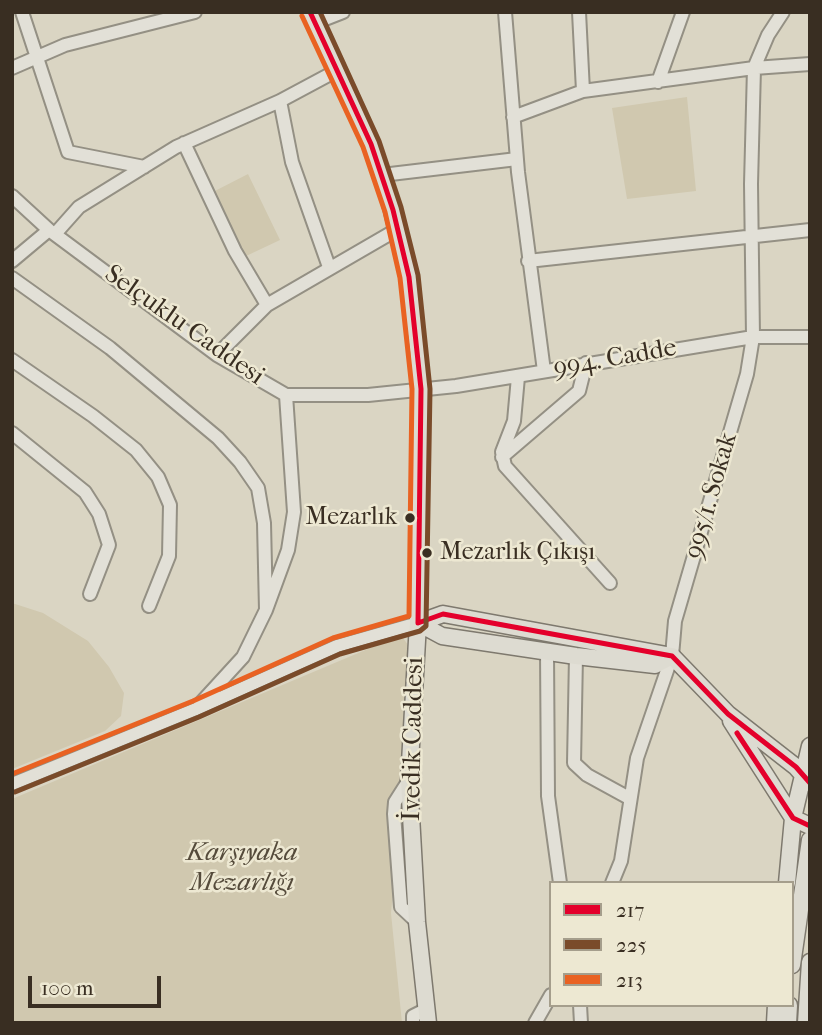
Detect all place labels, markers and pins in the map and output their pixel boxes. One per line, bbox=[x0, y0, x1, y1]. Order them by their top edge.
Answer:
place label: Mezarlık bbox=[306, 504, 397, 532]
marker: Mezarlık bbox=[403, 511, 417, 525]
place label: Mezarlık Çıkışı bbox=[440, 539, 595, 567]
marker: Mezarlık Çıkışı bbox=[420, 546, 434, 560]

